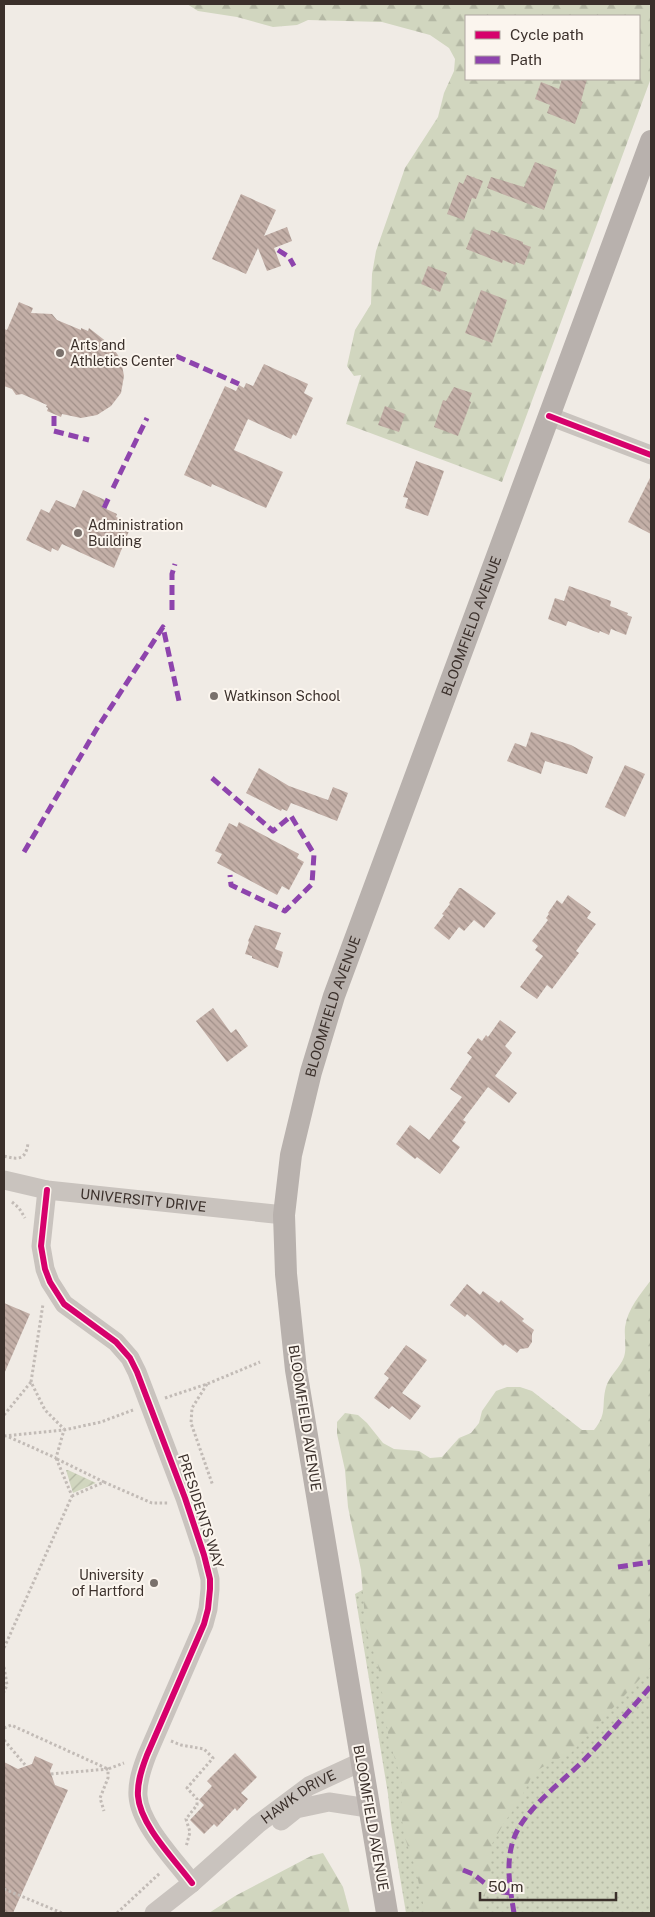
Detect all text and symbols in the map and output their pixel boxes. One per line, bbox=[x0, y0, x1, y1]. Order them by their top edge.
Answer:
legend bbox=[465, 15, 640, 80]
text: Cycle path bbox=[510, 26, 584, 43]
text: Path bbox=[510, 51, 542, 68]
place label: Arts and Athletics Center bbox=[70, 337, 175, 369]
marker: Arts and Athletics Center bbox=[54, 347, 66, 359]
place label: Administration Building bbox=[88, 517, 183, 549]
marker: Administration Building bbox=[72, 527, 84, 539]
street label: BLOOMFIELD AVENUE bbox=[438, 554, 504, 698]
place label: Watkinson School bbox=[224, 688, 341, 704]
marker: Watkinson School bbox=[208, 690, 220, 702]
street label: BLOOMFIELD AVENUE bbox=[302, 933, 364, 1079]
street label: UNIVERSITY DRIVE bbox=[79, 1186, 207, 1215]
street label: BLOOMFIELD AVENUE bbox=[286, 1344, 324, 1492]
street label: PRESIDENTS WAY bbox=[175, 1452, 227, 1571]
place label: University of Hartford bbox=[72, 1567, 144, 1599]
marker: University of Hartford bbox=[148, 1577, 160, 1589]
street label: BLOOMFIELD AVENUE bbox=[350, 1744, 392, 1892]
street label: HAWK DRIVE bbox=[258, 1767, 339, 1827]
scale bar bbox=[480, 1870, 616, 1902]
text: 50 m bbox=[488, 1878, 523, 1895]

